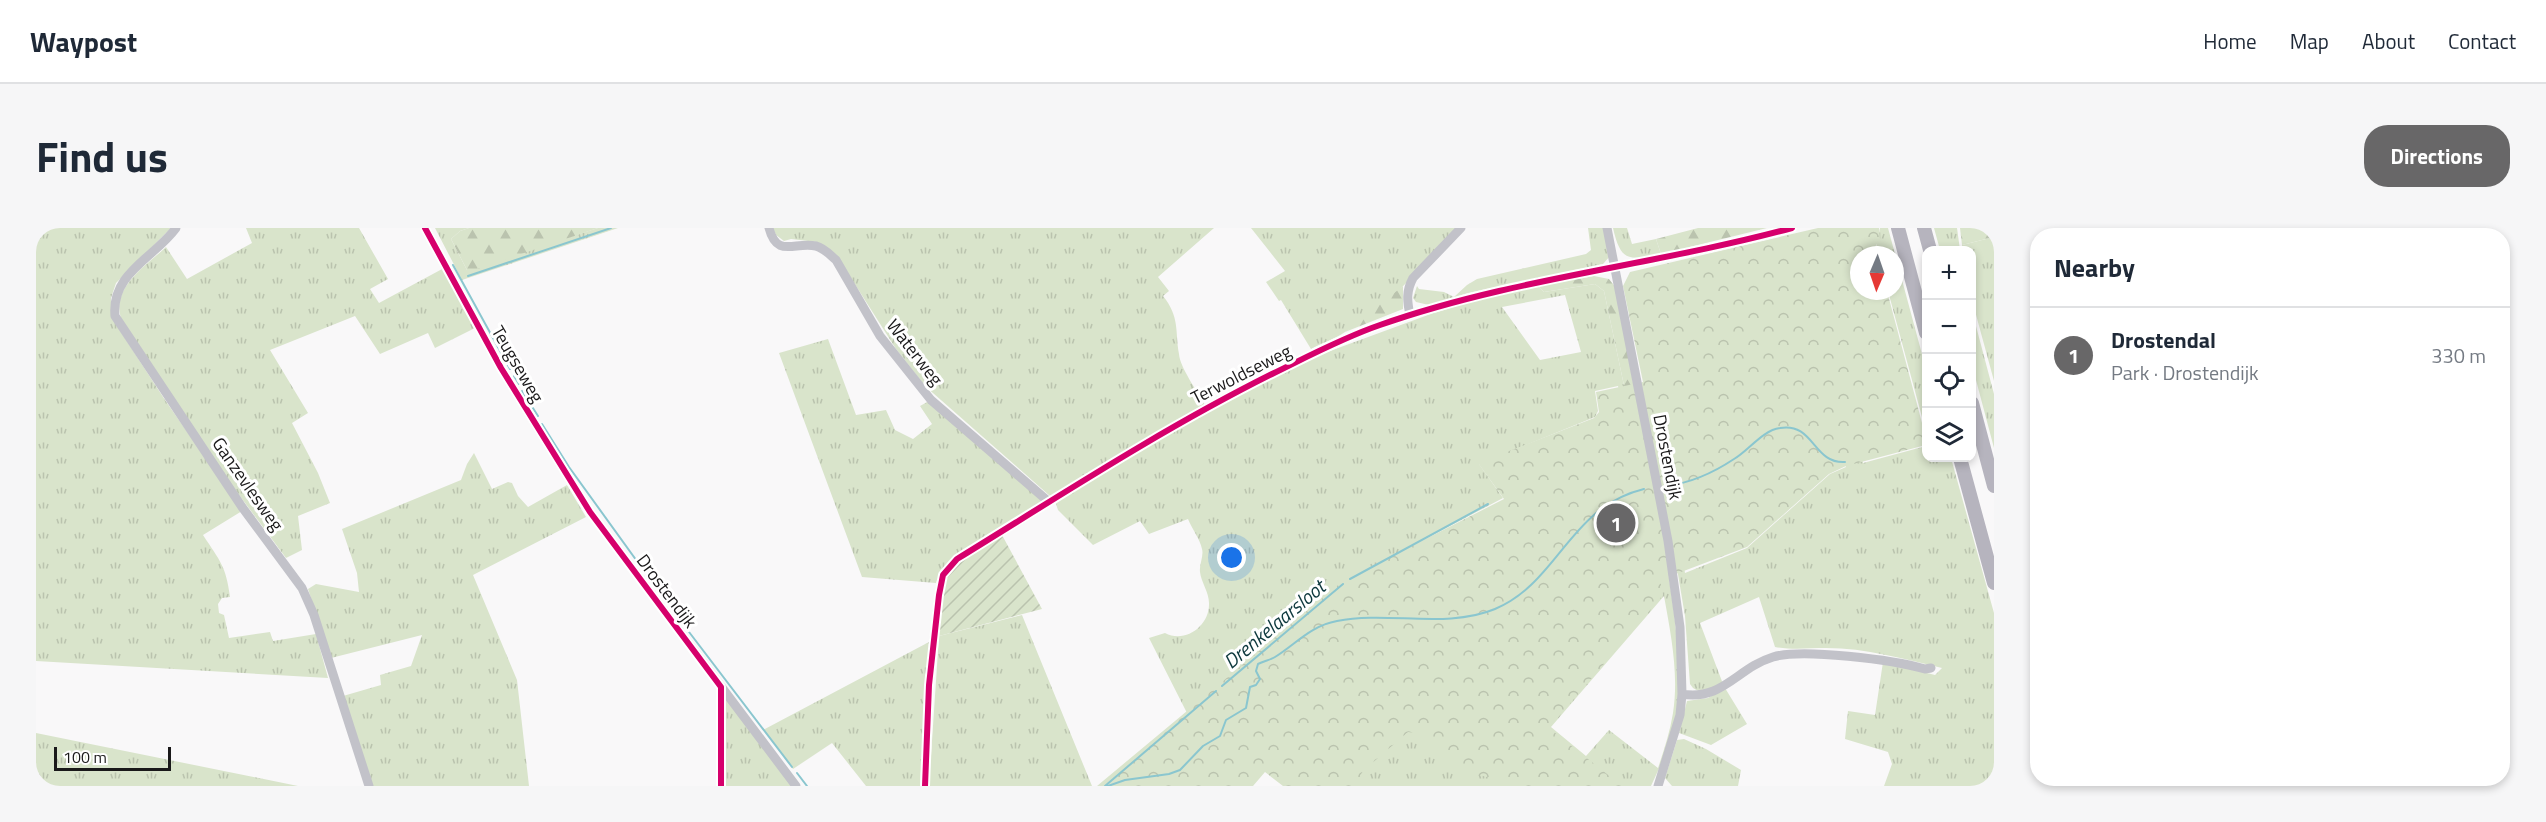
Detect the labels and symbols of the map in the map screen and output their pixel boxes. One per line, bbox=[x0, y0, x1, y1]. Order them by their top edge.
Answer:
north arrow bbox=[1850, 246, 1904, 300]
street label: Waterweg bbox=[880, 313, 950, 391]
street label: Teugseweg bbox=[485, 320, 551, 408]
street label: Terwoldseweg bbox=[1186, 337, 1296, 411]
street label: Drostendijk bbox=[1646, 412, 1690, 502]
street label: Ganzevlesweg bbox=[206, 432, 290, 536]
pin: 1 bbox=[1596, 500, 1636, 546]
your location bbox=[1217, 543, 1246, 572]
street label: Drostendijk bbox=[630, 548, 704, 634]
water label: Drenkelaarsloot bbox=[1216, 570, 1334, 676]
scale bar bbox=[54, 744, 171, 772]

